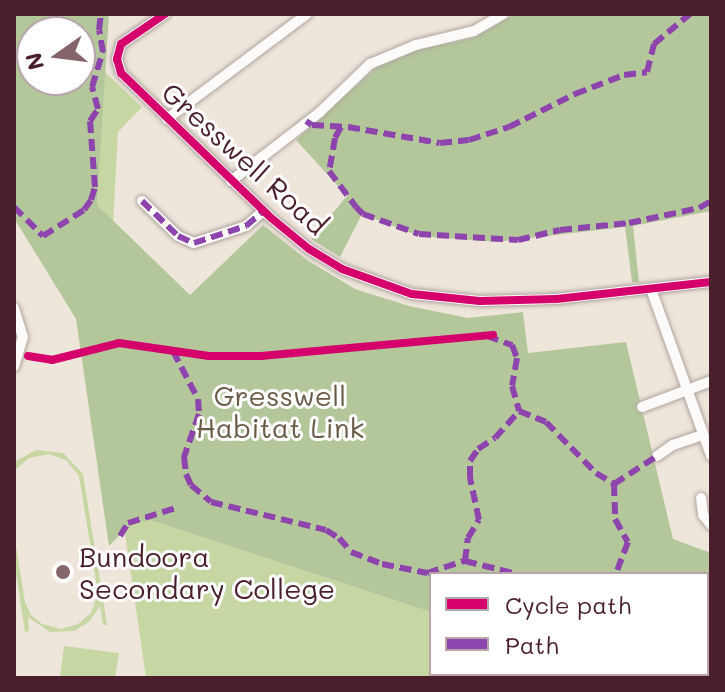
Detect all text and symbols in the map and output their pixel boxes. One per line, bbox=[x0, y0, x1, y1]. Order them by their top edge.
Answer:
north arrow bbox=[16, 16, 96, 96]
text: N bbox=[18, 50, 50, 73]
street label: Gresswell Road bbox=[155, 75, 335, 241]
park label: Gresswell Habitat Link bbox=[196, 378, 364, 444]
place label: Bundoora Secondary College bbox=[79, 539, 335, 605]
marker: Bundoora Secondary College bbox=[54, 563, 72, 581]
legend bbox=[429, 572, 709, 676]
text: Cycle path bbox=[505, 589, 631, 620]
text: Path bbox=[505, 629, 559, 660]

